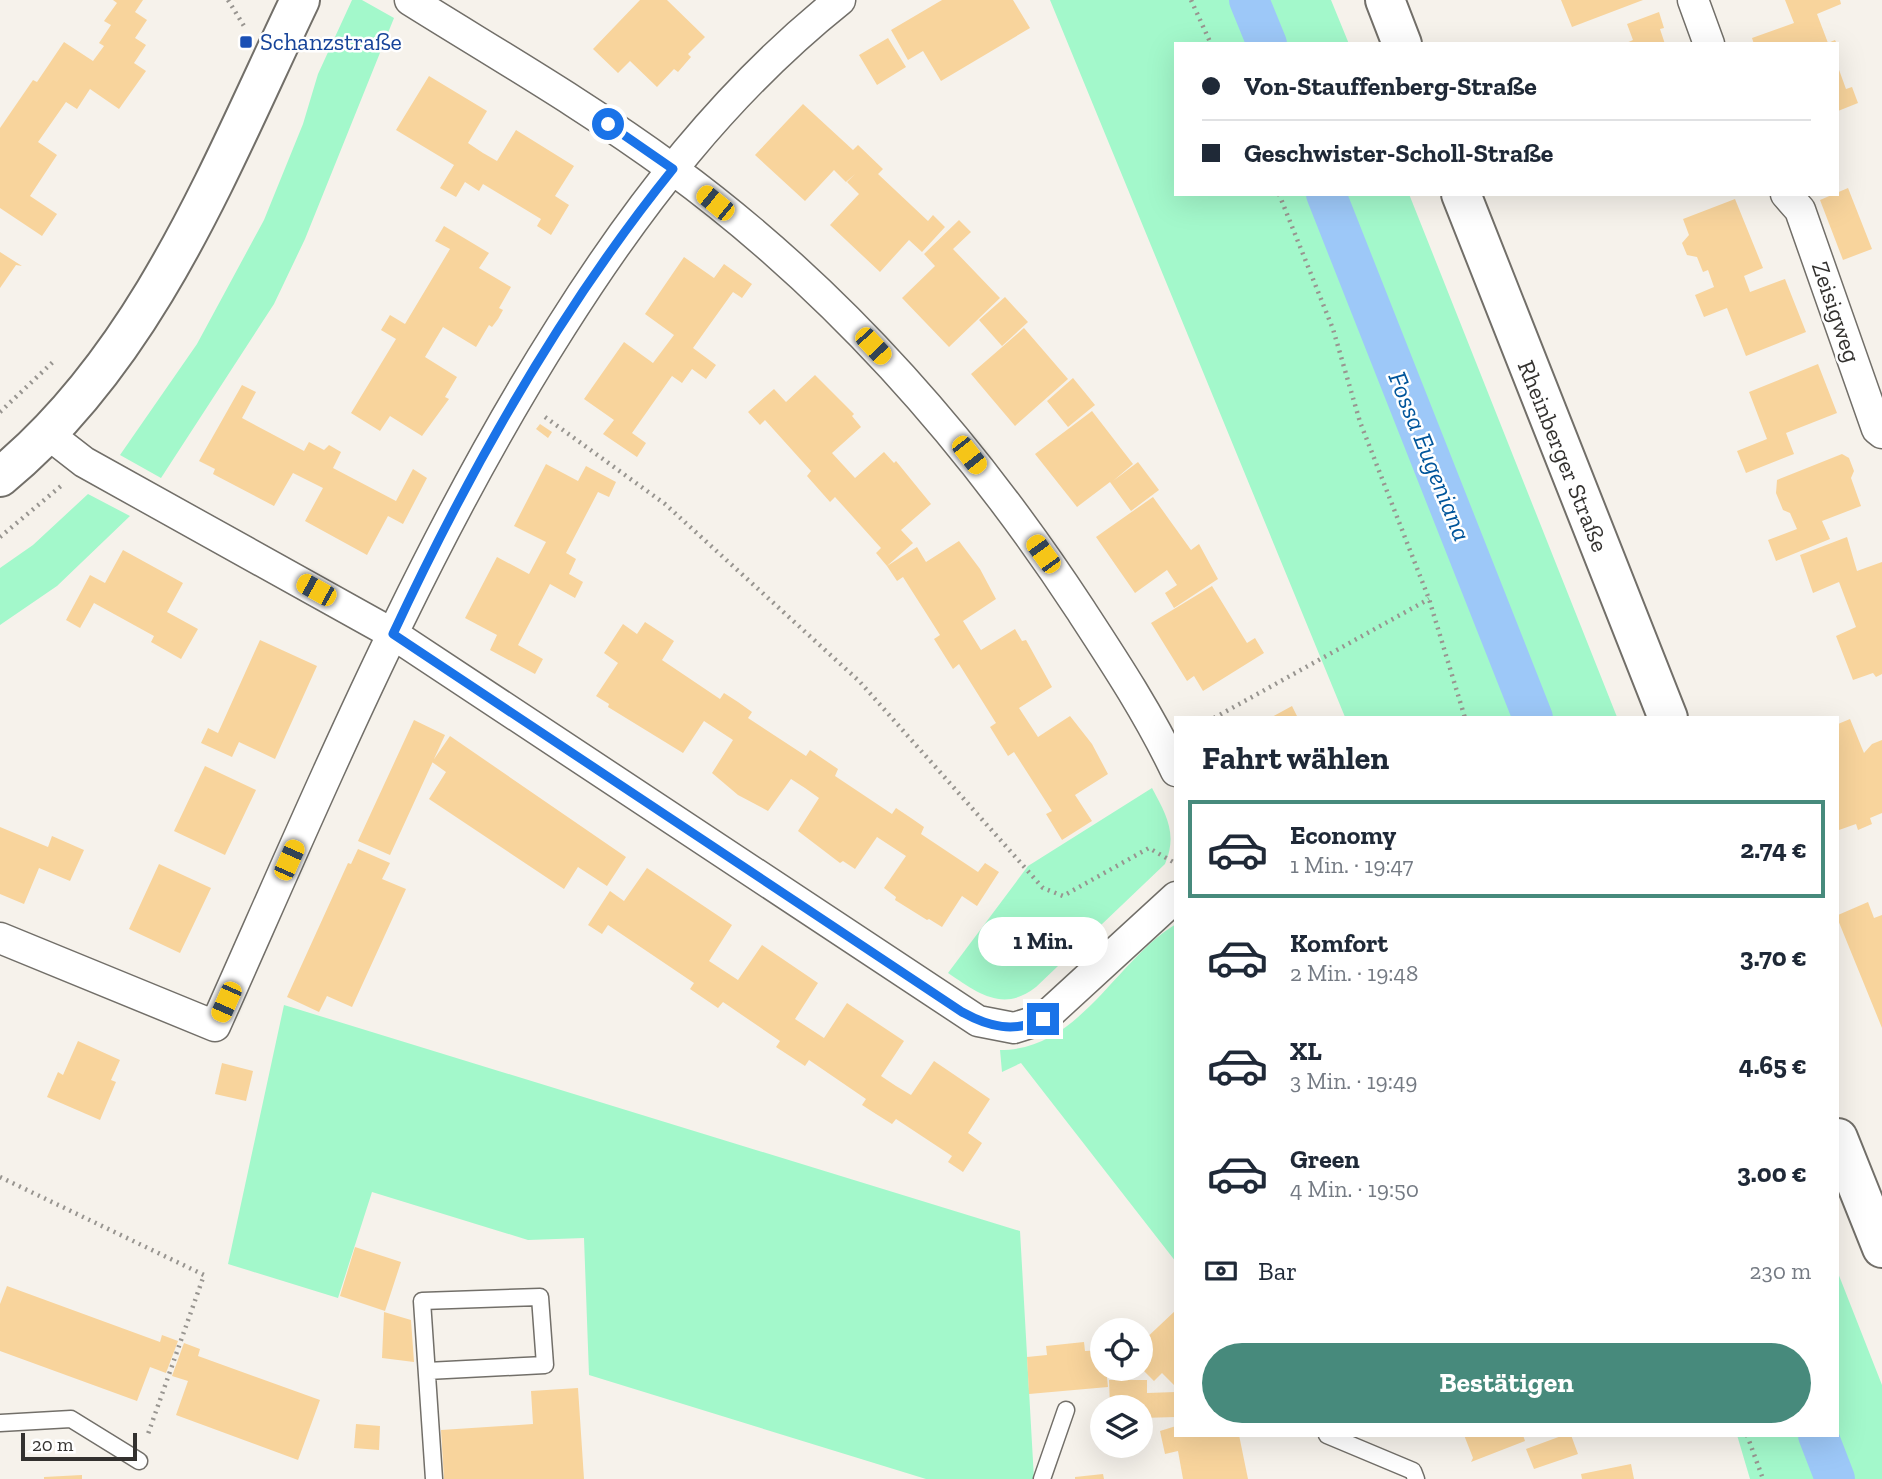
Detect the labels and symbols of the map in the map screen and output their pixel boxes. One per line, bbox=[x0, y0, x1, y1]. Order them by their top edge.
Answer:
place label: Schanzstraße bbox=[260, 27, 402, 56]
marker: Schanzstraße bbox=[238, 34, 254, 50]
route start bbox=[592, 108, 624, 140]
car bbox=[693, 182, 738, 224]
street label: Zeisigweg bbox=[1806, 258, 1867, 366]
car bbox=[851, 323, 896, 369]
street label: Rheinberger Straße bbox=[1512, 356, 1615, 556]
water label: Fossa Eugeniana bbox=[1381, 367, 1479, 545]
car bbox=[948, 432, 991, 478]
car bbox=[1023, 531, 1064, 577]
car bbox=[293, 571, 340, 609]
car bbox=[271, 837, 308, 883]
callout: 1 Min. bbox=[978, 918, 1108, 967]
car bbox=[208, 979, 245, 1025]
route end bbox=[1027, 1003, 1059, 1035]
scale bar bbox=[21, 1430, 136, 1462]

